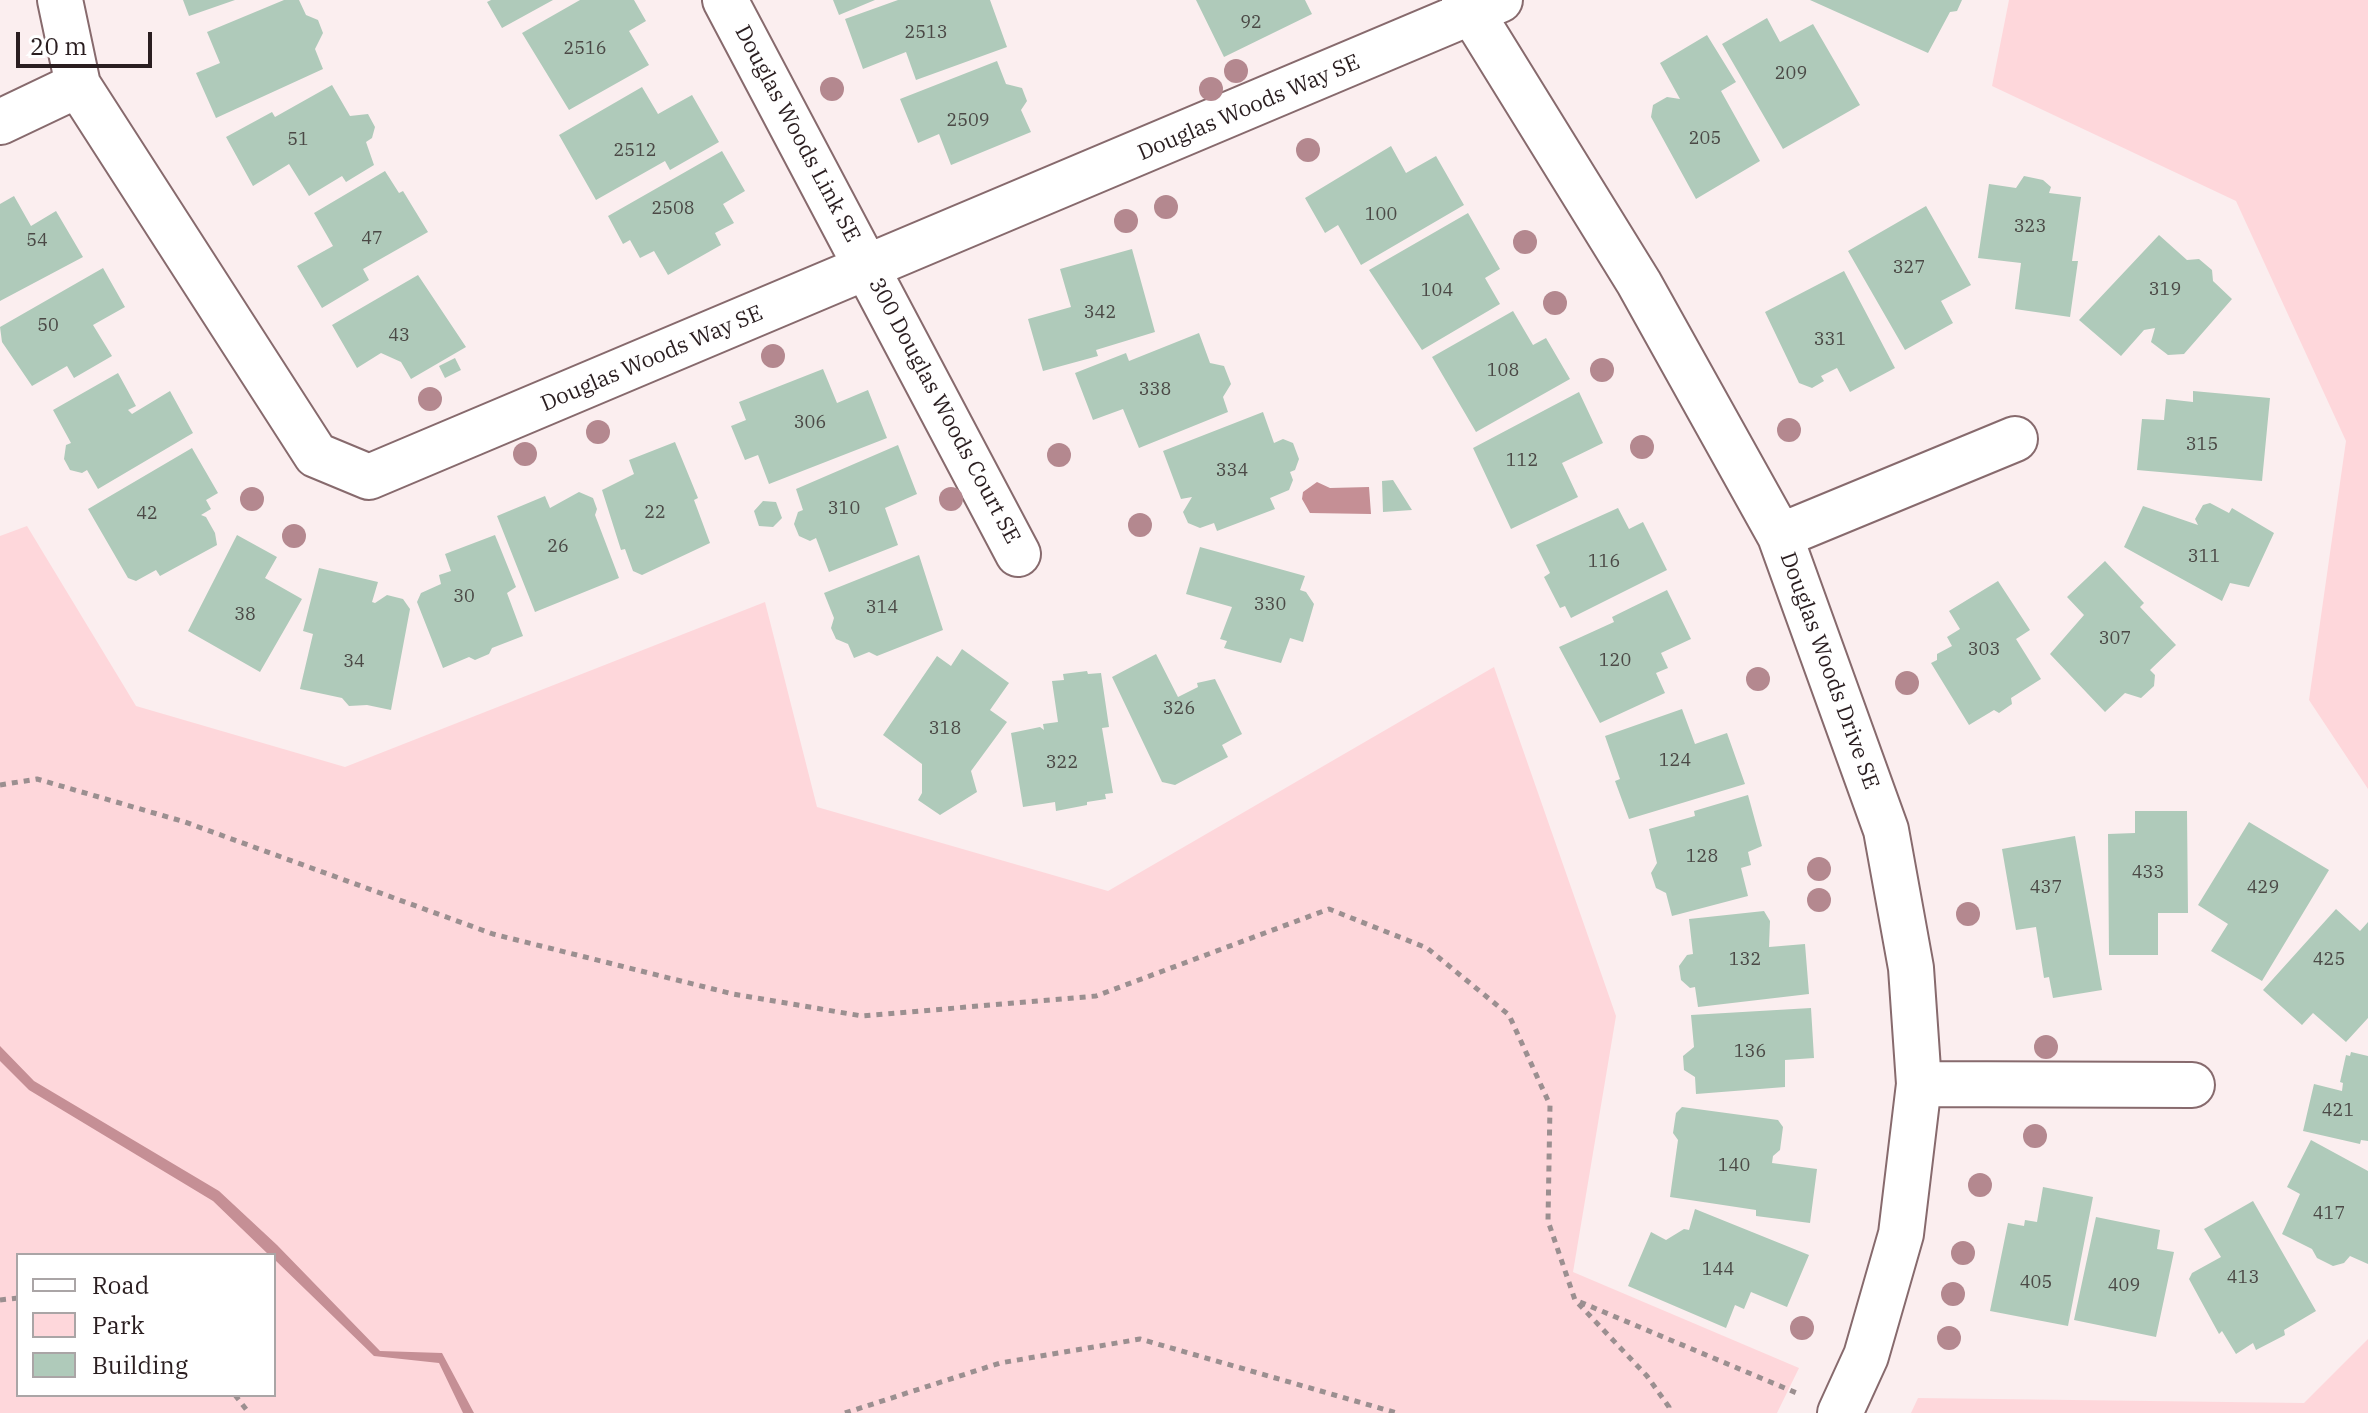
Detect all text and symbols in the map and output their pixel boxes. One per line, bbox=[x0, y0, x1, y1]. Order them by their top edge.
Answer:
house number: 92 bbox=[1240, 12, 1262, 34]
scale bar bbox=[20, 16, 156, 66]
street label: Douglas Woods Link SE bbox=[729, 21, 865, 247]
house number: 2513 bbox=[904, 22, 948, 44]
text: 20 m bbox=[30, 30, 87, 62]
house number: 2516 bbox=[563, 38, 607, 60]
street label: Douglas Woods Way SE bbox=[1134, 49, 1364, 167]
house number: 209 bbox=[1775, 63, 1807, 85]
house number: 2509 bbox=[946, 110, 990, 132]
house number: 205 bbox=[1689, 128, 1721, 150]
house number: 51 bbox=[287, 129, 309, 151]
house number: 2512 bbox=[613, 140, 657, 162]
house number: 2508 bbox=[651, 198, 695, 220]
house number: 100 bbox=[1365, 204, 1397, 226]
house number: 323 bbox=[2014, 216, 2046, 238]
house number: 47 bbox=[361, 228, 383, 250]
house number: 54 bbox=[26, 230, 48, 252]
house number: 327 bbox=[1893, 257, 1925, 279]
street label: 300 Douglas Woods Court SE bbox=[863, 274, 1025, 548]
house number: 319 bbox=[2149, 279, 2181, 301]
house number: 104 bbox=[1421, 280, 1453, 302]
street label: Douglas Woods Way SE bbox=[537, 300, 767, 418]
house number: 342 bbox=[1084, 302, 1116, 324]
house number: 50 bbox=[37, 315, 59, 337]
house number: 43 bbox=[388, 325, 410, 347]
house number: 331 bbox=[1814, 329, 1846, 351]
house number: 108 bbox=[1487, 360, 1519, 382]
house number: 338 bbox=[1139, 379, 1171, 401]
house number: 306 bbox=[794, 412, 826, 434]
house number: 315 bbox=[2186, 434, 2218, 456]
house number: 112 bbox=[1506, 450, 1538, 472]
house number: 334 bbox=[1216, 460, 1248, 482]
house number: 310 bbox=[828, 498, 860, 520]
house number: 22 bbox=[644, 502, 666, 524]
house number: 42 bbox=[136, 503, 158, 525]
house number: 26 bbox=[547, 536, 569, 558]
house number: 311 bbox=[2188, 546, 2220, 568]
street label: Douglas Woods Drive SE bbox=[1774, 549, 1884, 793]
house number: 116 bbox=[1588, 551, 1620, 573]
house number: 30 bbox=[453, 586, 475, 608]
house number: 330 bbox=[1254, 594, 1286, 616]
house number: 314 bbox=[866, 597, 898, 619]
house number: 38 bbox=[234, 604, 256, 626]
house number: 307 bbox=[2099, 628, 2131, 650]
house number: 303 bbox=[1968, 639, 2000, 661]
house number: 120 bbox=[1599, 650, 1631, 672]
house number: 34 bbox=[343, 651, 365, 673]
house number: 326 bbox=[1163, 698, 1195, 720]
house number: 318 bbox=[929, 718, 961, 740]
house number: 124 bbox=[1659, 750, 1691, 772]
house number: 322 bbox=[1046, 752, 1078, 774]
house number: 128 bbox=[1686, 846, 1718, 868]
house number: 433 bbox=[2132, 862, 2164, 884]
house number: 437 bbox=[2030, 877, 2062, 899]
house number: 429 bbox=[2247, 877, 2279, 899]
house number: 132 bbox=[1729, 949, 1761, 971]
house number: 425 bbox=[2313, 949, 2345, 971]
house number: 136 bbox=[1734, 1041, 1766, 1063]
house number: 421 bbox=[2322, 1100, 2354, 1122]
house number: 140 bbox=[1718, 1155, 1750, 1177]
house number: 417 bbox=[2313, 1203, 2345, 1225]
legend bbox=[16, 1253, 276, 1397]
house number: 144 bbox=[1702, 1259, 1734, 1281]
house number: 413 bbox=[2227, 1267, 2259, 1289]
text: Road bbox=[92, 1269, 149, 1301]
house number: 405 bbox=[2020, 1272, 2052, 1294]
house number: 409 bbox=[2108, 1275, 2140, 1297]
text: Park bbox=[92, 1309, 144, 1341]
text: Building bbox=[92, 1349, 188, 1381]

